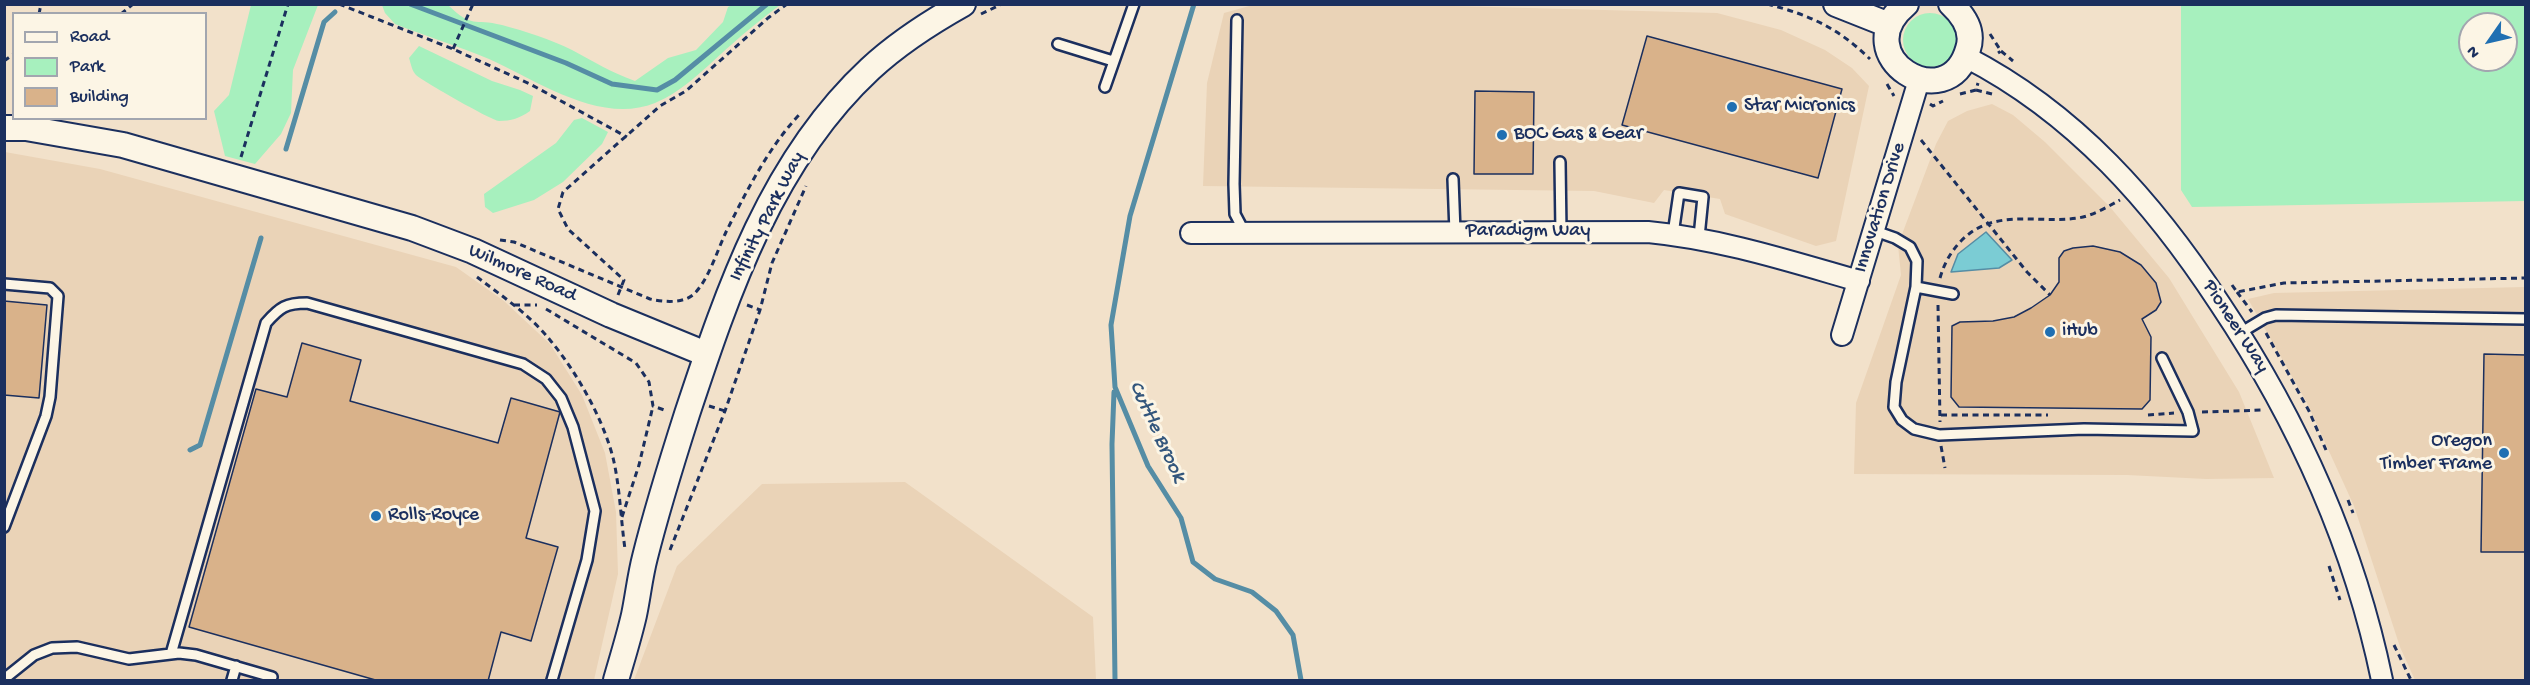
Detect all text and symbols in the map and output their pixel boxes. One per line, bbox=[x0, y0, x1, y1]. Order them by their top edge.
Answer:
legend bbox=[12, 12, 207, 120]
north arrow bbox=[2458, 12, 2518, 72]
text: Road bbox=[70, 27, 109, 48]
text: N bbox=[2464, 42, 2485, 61]
text: Park bbox=[70, 57, 104, 78]
text: Building bbox=[70, 87, 129, 108]
place label: Star Micronics bbox=[1744, 95, 1855, 119]
marker: Star Micronics bbox=[1725, 100, 1739, 114]
place label: BOC Gas & Gear bbox=[1514, 123, 1643, 147]
marker: BOC Gas & Gear bbox=[1495, 128, 1509, 142]
street label: Innovation Drive bbox=[1850, 140, 1912, 276]
street label: Infinity Park Way bbox=[725, 148, 811, 286]
street label: Paradigm Way bbox=[1466, 220, 1590, 244]
street label: Wilmore Road bbox=[464, 239, 580, 309]
street label: Pioneer Way bbox=[2196, 276, 2274, 378]
place label: iHub bbox=[2062, 320, 2098, 344]
marker: iHub bbox=[2043, 325, 2057, 339]
water label: Cuttle Brook bbox=[1122, 378, 1190, 486]
place label: Oregon Timber Frame bbox=[2380, 430, 2492, 477]
marker: Oregon Timber Frame bbox=[2497, 446, 2511, 460]
place label: Rolls-Royce bbox=[388, 504, 479, 528]
marker: Rolls-Royce bbox=[369, 509, 383, 523]

